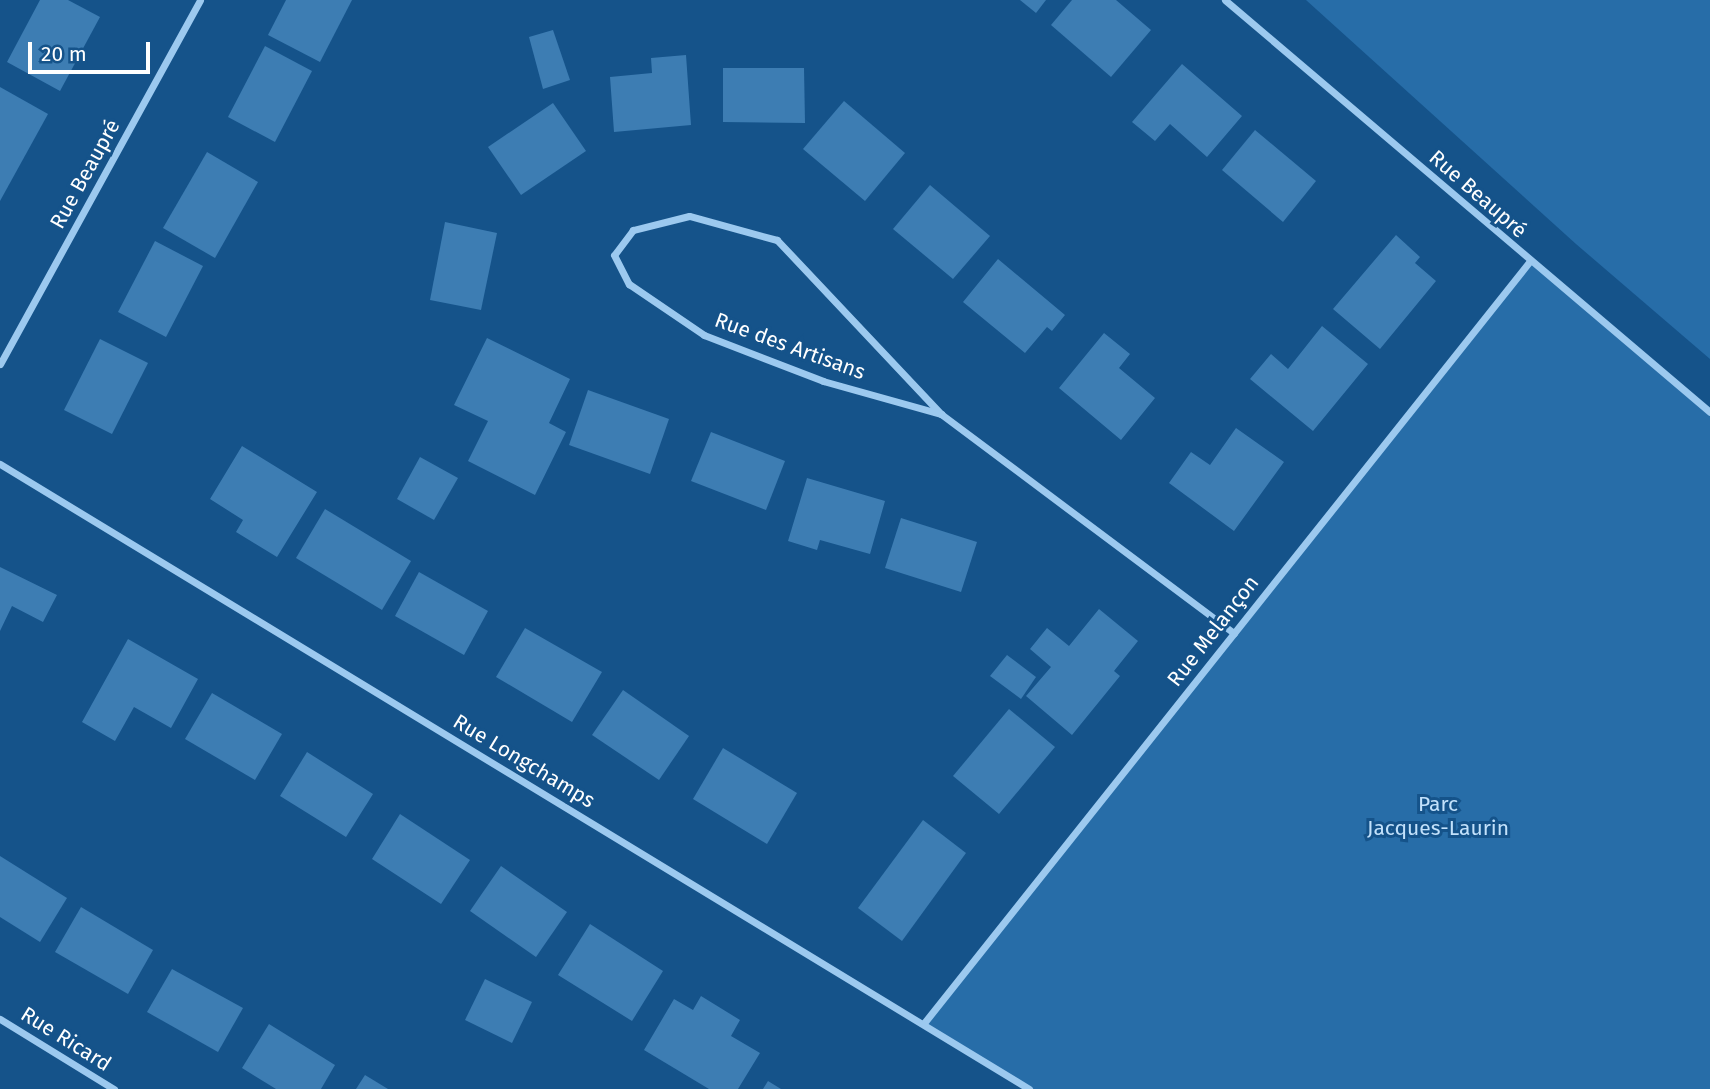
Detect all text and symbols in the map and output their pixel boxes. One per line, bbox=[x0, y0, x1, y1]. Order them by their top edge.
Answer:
scale bar bbox=[32, 28, 154, 72]
text: 20 m bbox=[41, 41, 87, 67]
street label: Rue Beaupré bbox=[45, 115, 125, 233]
street label: Rue Beaupré bbox=[1424, 145, 1532, 243]
street label: Rue des Artisans bbox=[711, 307, 869, 385]
street label: Rue Melançon bbox=[1162, 571, 1264, 691]
street label: Rue Longchamps bbox=[448, 709, 600, 813]
park label: Parc Jacques-Laurin bbox=[1367, 791, 1509, 841]
street label: Rue Ricard bbox=[16, 1001, 116, 1077]

